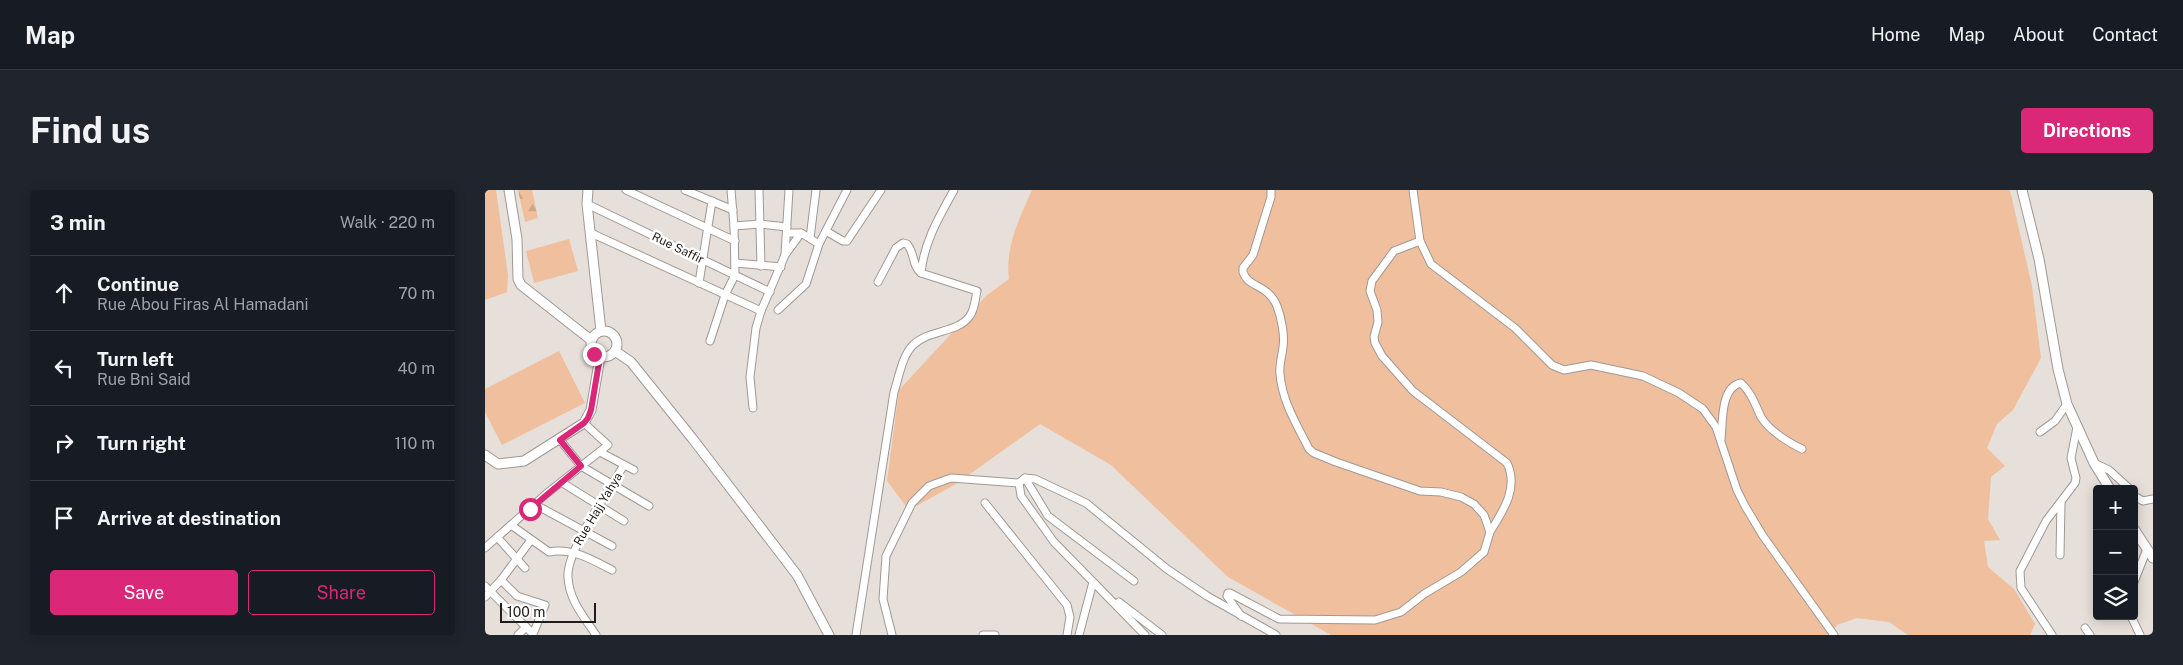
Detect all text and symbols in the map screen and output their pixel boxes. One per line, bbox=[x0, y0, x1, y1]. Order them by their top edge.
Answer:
text: Map bbox=[25, 21, 75, 49]
text: Home bbox=[1871, 24, 1921, 45]
text: Map bbox=[1949, 24, 1985, 45]
text: About bbox=[2013, 24, 2064, 45]
text: Contact bbox=[2092, 24, 2158, 45]
button: Directions bbox=[2021, 108, 2153, 153]
text: Find us bbox=[30, 110, 150, 151]
text: 3 min bbox=[50, 210, 106, 235]
text: Walk · 220 m bbox=[340, 213, 435, 232]
street label: Rue Saffir bbox=[650, 229, 706, 267]
text: Continue bbox=[97, 273, 179, 295]
icon: ahead bbox=[50, 279, 78, 307]
text: 70 m bbox=[398, 284, 435, 303]
text: Rue Abou Firas Al Hamadani bbox=[97, 295, 309, 314]
route end bbox=[583, 343, 606, 366]
text: Turn left bbox=[97, 348, 174, 370]
icon: left bbox=[50, 354, 78, 382]
text: 40 m bbox=[397, 359, 435, 378]
text: Rue Bni Said bbox=[97, 370, 191, 389]
icon: right bbox=[50, 429, 78, 457]
text: Turn right bbox=[97, 432, 186, 454]
text: 110 m bbox=[394, 434, 435, 453]
street label: Rue Hajj Yahya bbox=[571, 470, 625, 548]
map controls bbox=[2093, 485, 2138, 620]
button: + bbox=[2093, 485, 2138, 530]
route start bbox=[519, 498, 542, 521]
icon: arrive bbox=[50, 504, 78, 532]
text: Arrive at destination bbox=[97, 507, 281, 529]
button: − bbox=[2093, 530, 2138, 575]
button: Save bbox=[50, 570, 238, 615]
button: Share bbox=[248, 570, 435, 615]
button: layers bbox=[2093, 575, 2138, 620]
scale bar bbox=[500, 600, 596, 623]
text: 100 m bbox=[507, 604, 545, 620]

